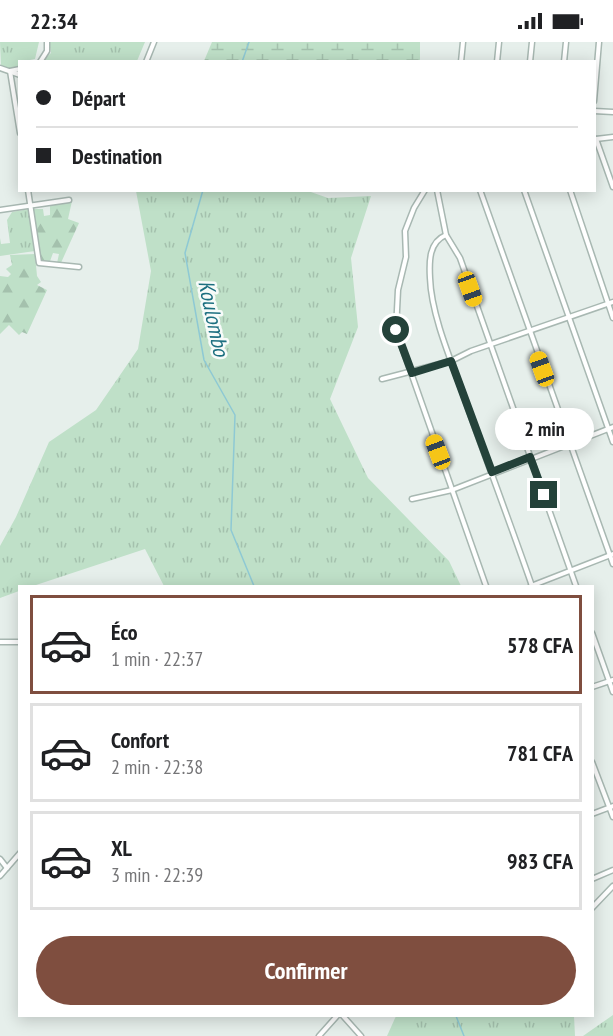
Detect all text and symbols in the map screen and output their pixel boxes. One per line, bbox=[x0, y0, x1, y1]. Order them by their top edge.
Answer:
text: 22:34 bbox=[30, 7, 78, 35]
text: Départ bbox=[72, 84, 126, 112]
text: Destination bbox=[72, 142, 162, 170]
car bbox=[455, 269, 485, 309]
water label: Koulombo bbox=[192, 277, 236, 360]
route start bbox=[382, 316, 409, 343]
car bbox=[527, 349, 557, 389]
callout: 2 min bbox=[494, 408, 594, 450]
text: 2 min bbox=[524, 416, 565, 442]
car bbox=[423, 432, 453, 472]
route end bbox=[530, 481, 557, 508]
icon: car bbox=[39, 618, 93, 672]
text: Éco bbox=[111, 618, 138, 646]
text: 578 CFA bbox=[507, 631, 573, 659]
text: 1 min · 22:37 bbox=[111, 646, 203, 672]
icon: car bbox=[39, 726, 93, 780]
text: Confort bbox=[111, 726, 169, 754]
text: 781 CFA bbox=[507, 739, 573, 767]
text: 2 min · 22:38 bbox=[111, 754, 203, 780]
icon: car bbox=[39, 834, 93, 888]
text: XL bbox=[111, 834, 132, 862]
text: 983 CFA bbox=[507, 847, 573, 875]
text: 3 min · 22:39 bbox=[111, 862, 203, 888]
button: Confirmer bbox=[36, 936, 576, 1005]

